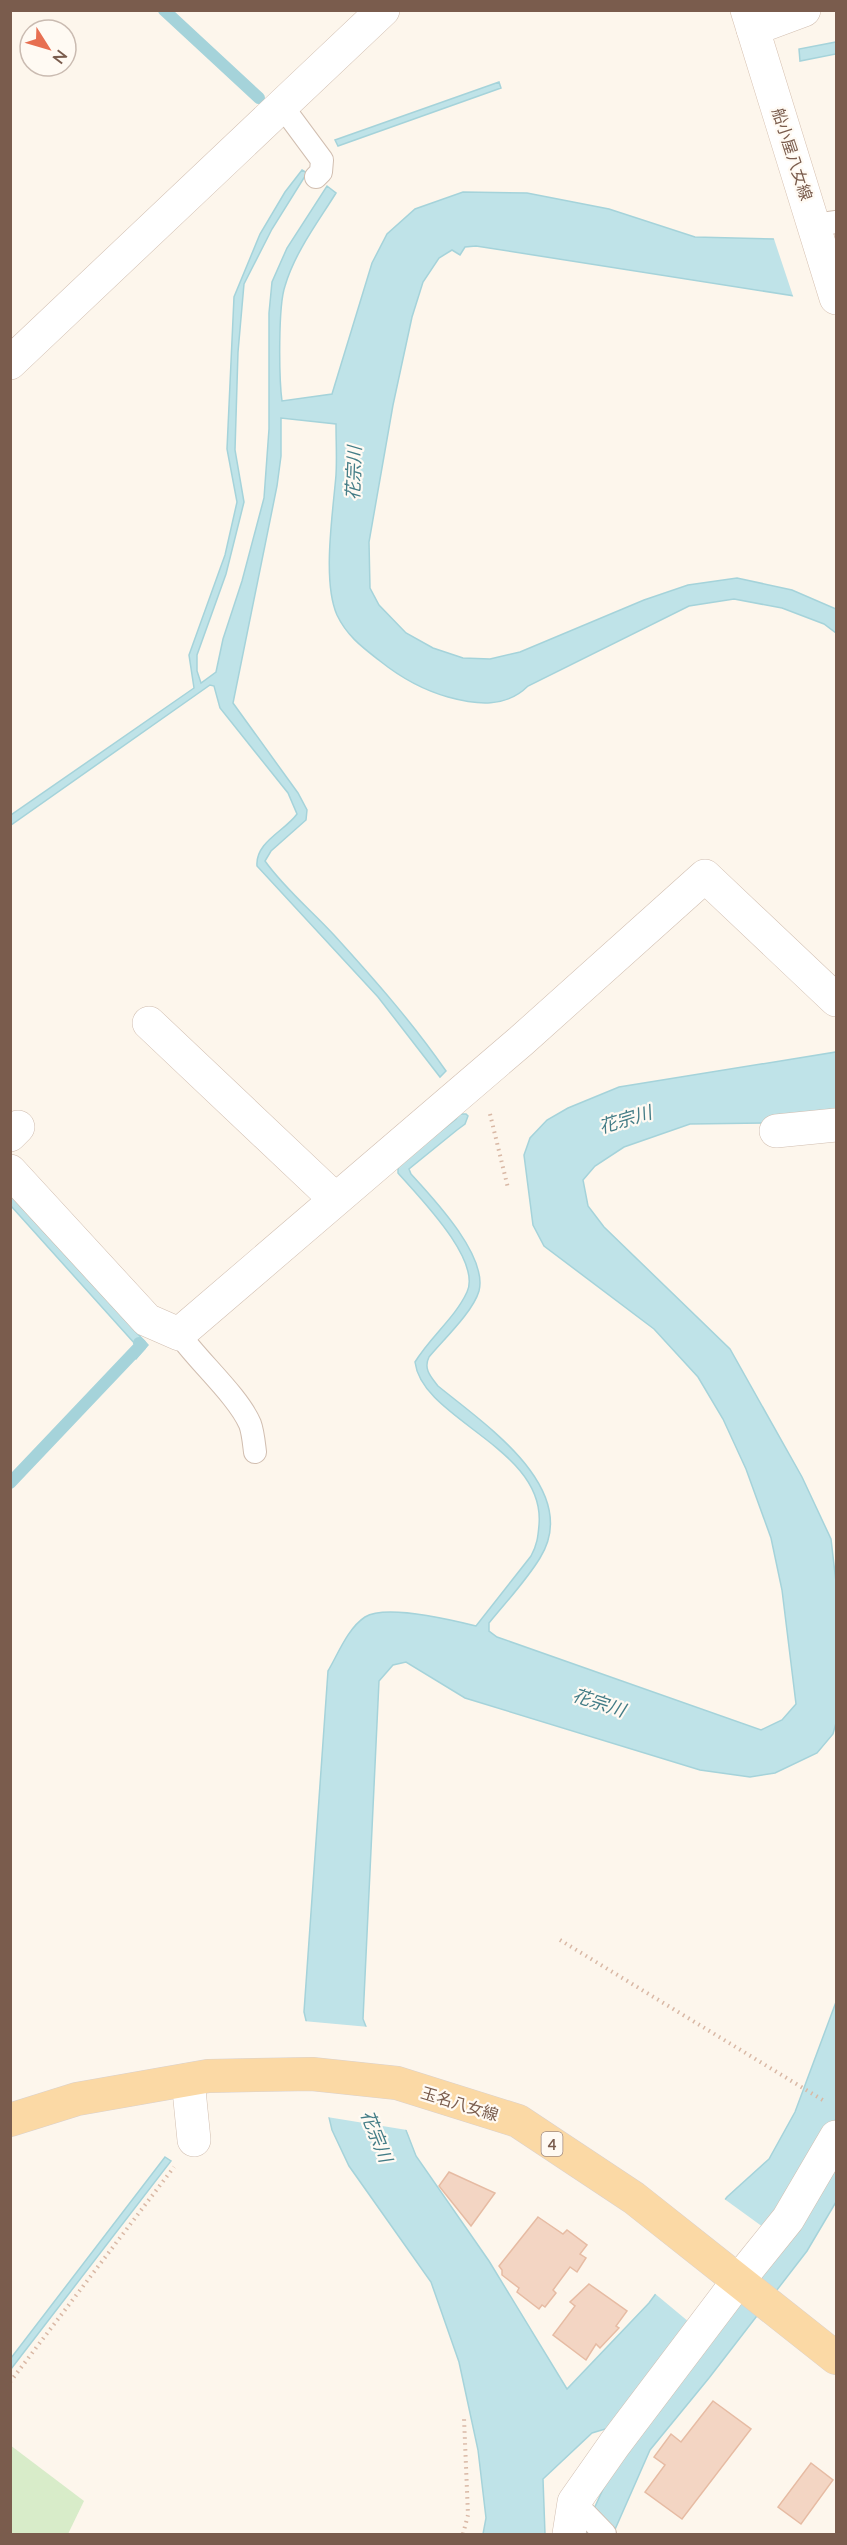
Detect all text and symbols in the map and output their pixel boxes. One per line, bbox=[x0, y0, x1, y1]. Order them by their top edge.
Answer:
north arrow bbox=[18, 18, 78, 78]
text: N bbox=[49, 47, 72, 68]
street label: 船小屋八女線 bbox=[769, 105, 817, 203]
water label: 花宗川 bbox=[341, 444, 365, 500]
water label: 花宗川 bbox=[596, 1100, 656, 1137]
water label: 花宗川 bbox=[570, 1683, 630, 1721]
street label: 玉名八女線 bbox=[419, 2082, 501, 2124]
water label: 花宗川 bbox=[357, 2107, 398, 2167]
road number: 4 bbox=[542, 2132, 562, 2156]

